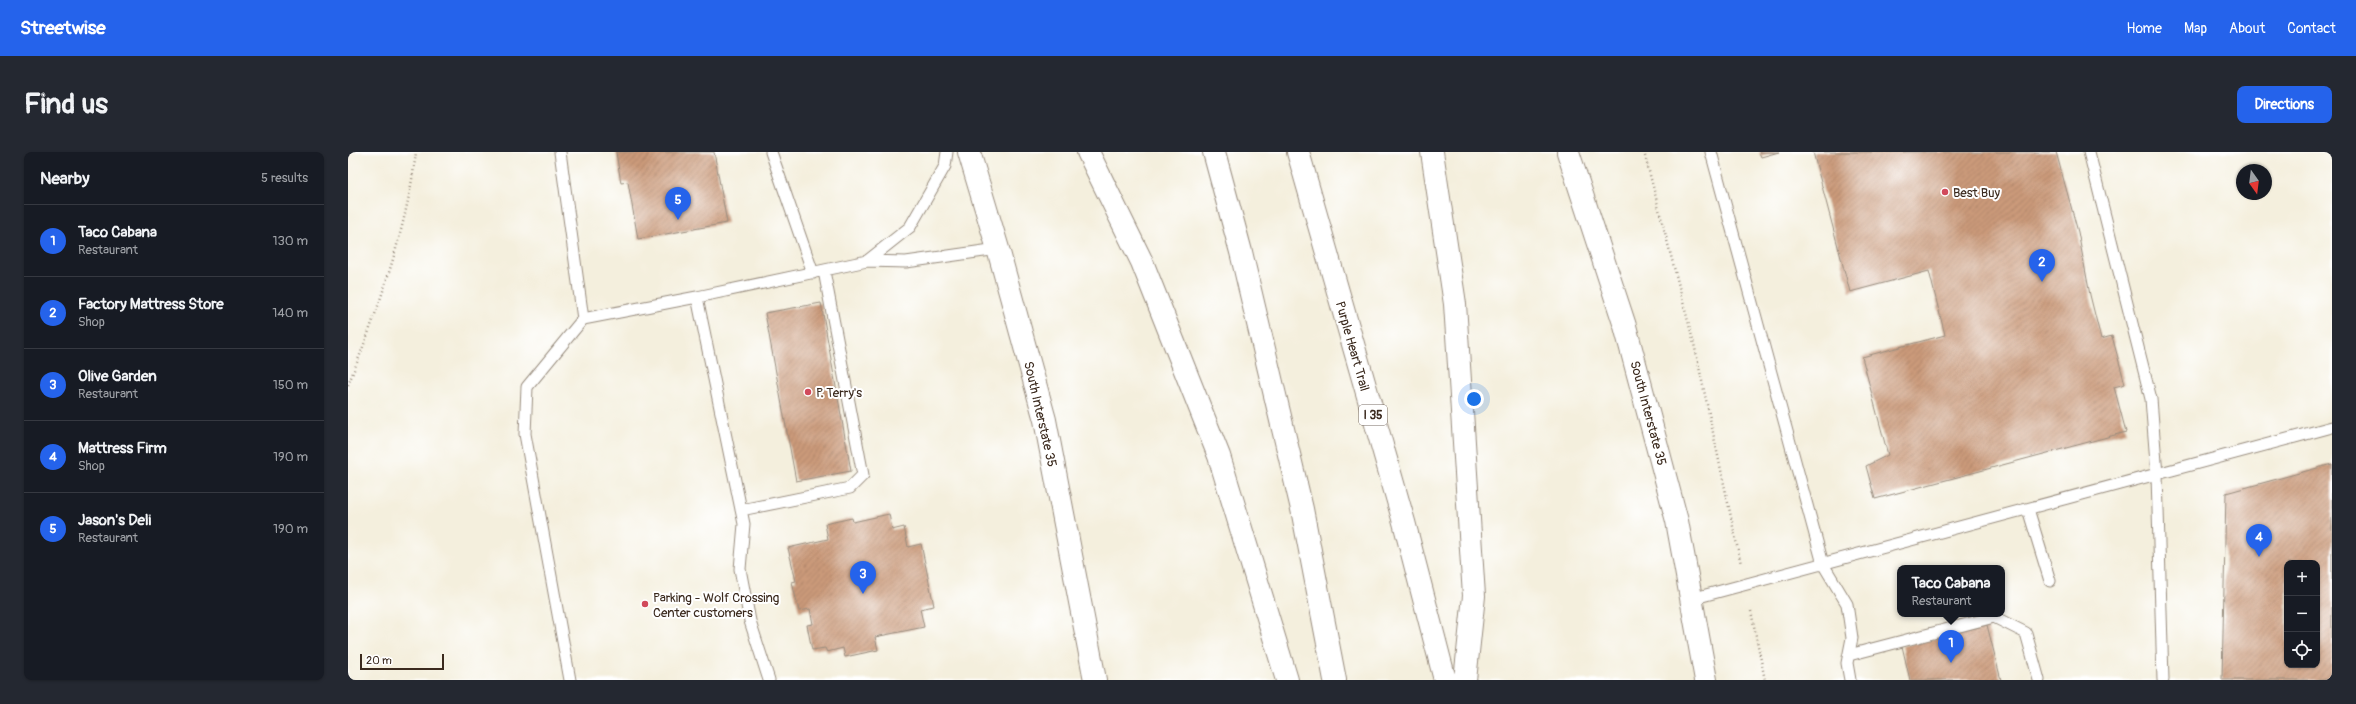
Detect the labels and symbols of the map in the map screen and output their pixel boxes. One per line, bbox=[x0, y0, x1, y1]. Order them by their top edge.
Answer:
north arrow bbox=[2236, 164, 2272, 200]
place label: Best Buy bbox=[1953, 185, 2001, 201]
pin: 5 bbox=[665, 187, 691, 220]
marker: Best Buy bbox=[1940, 187, 1950, 197]
pin: 2 bbox=[2029, 249, 2055, 282]
street label: Purple Heart Trail bbox=[1332, 300, 1372, 393]
street label: South Interstate 35 bbox=[1626, 359, 1670, 467]
street label: South Interstate 35 bbox=[1020, 360, 1060, 469]
place label: P. Terry's bbox=[816, 385, 862, 401]
marker: P. Terry's bbox=[803, 387, 813, 397]
your location bbox=[1464, 389, 1484, 409]
road number: I 35 bbox=[1359, 405, 1387, 425]
pin: 4 bbox=[2246, 524, 2272, 557]
pin: 3 bbox=[850, 561, 876, 594]
place label: Parking - Wolf Crossing Center customers bbox=[653, 590, 780, 621]
marker: Parking - Wolf Crossing Center customers bbox=[640, 599, 650, 609]
pin: 1 bbox=[1938, 630, 1964, 663]
scale bar bbox=[360, 652, 444, 671]

